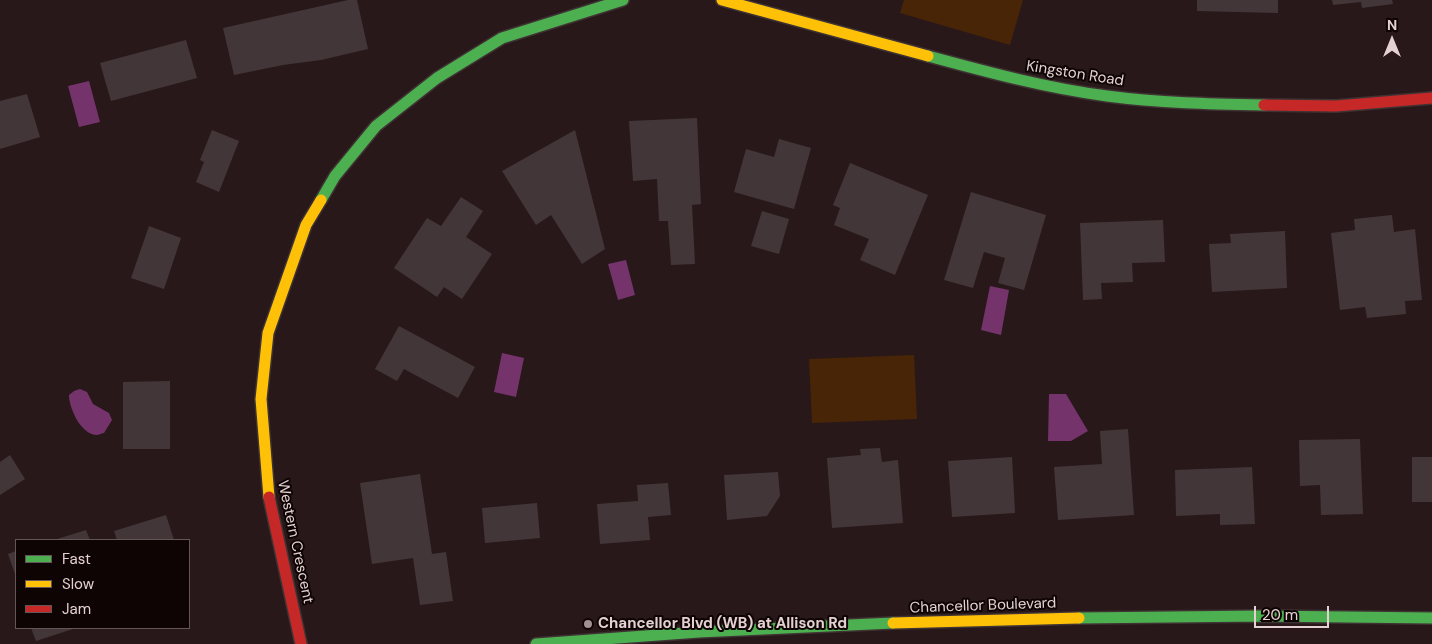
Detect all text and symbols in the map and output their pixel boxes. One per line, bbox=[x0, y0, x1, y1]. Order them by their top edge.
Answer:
north arrow bbox=[1367, 15, 1417, 65]
text: N bbox=[1387, 16, 1397, 34]
street label: Kingston Road bbox=[1025, 57, 1125, 91]
street label: Western Crescent bbox=[273, 479, 317, 605]
legend bbox=[15, 539, 190, 629]
text: Fast bbox=[62, 549, 91, 569]
text: Slow bbox=[62, 574, 94, 594]
street label: Chancellor Boulevard bbox=[909, 594, 1057, 618]
scale bar bbox=[1257, 596, 1332, 628]
text: Jam bbox=[62, 599, 91, 619]
text: 20 m bbox=[1262, 605, 1298, 625]
place label: Chancellor Blvd (WB) at Allison Rd bbox=[598, 615, 847, 633]
marker: Chancellor Blvd (WB) at Allison Rd bbox=[582, 618, 594, 630]

